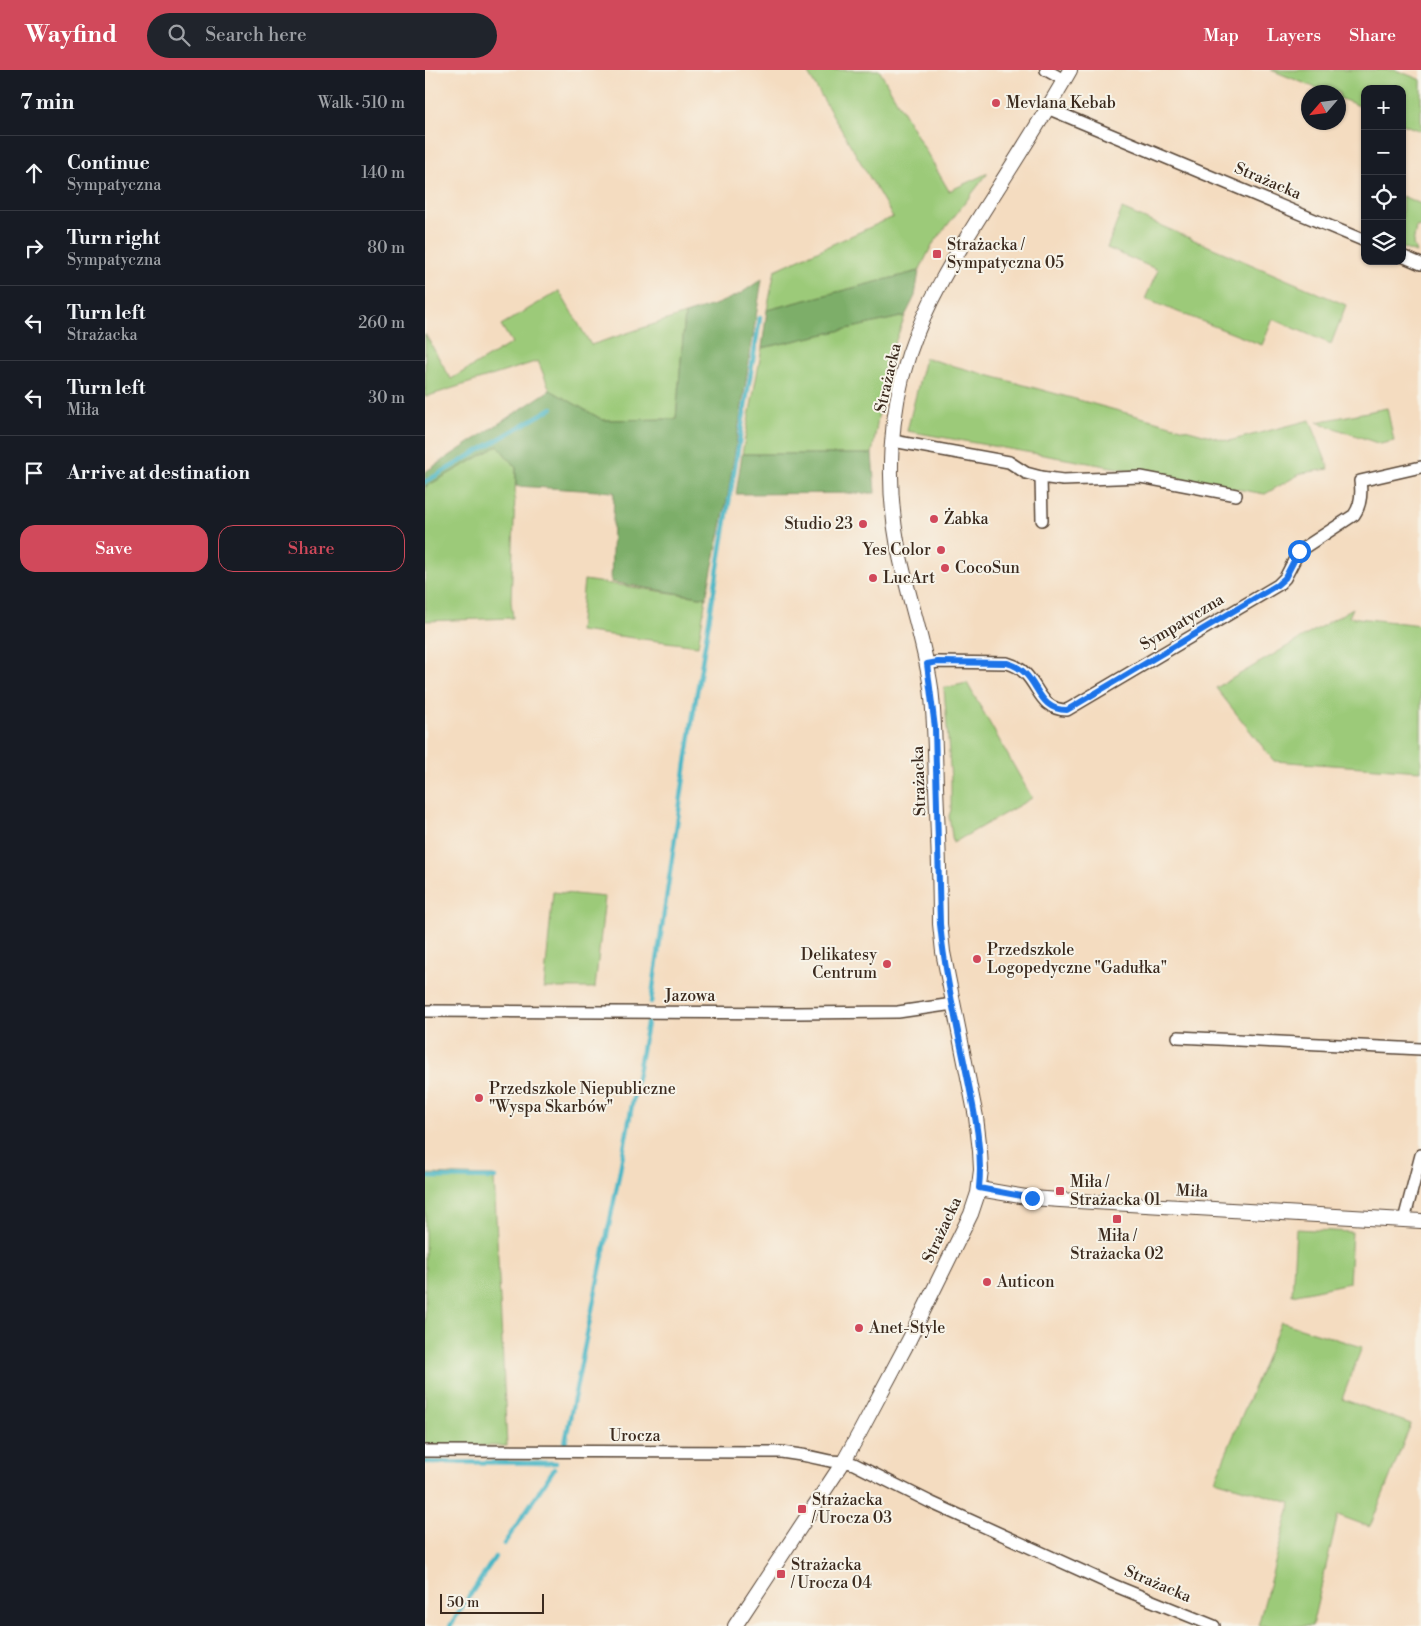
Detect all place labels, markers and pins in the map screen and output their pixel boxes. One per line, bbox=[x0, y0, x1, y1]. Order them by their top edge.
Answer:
place label: Mevlana Kebab bbox=[1006, 93, 1116, 113]
marker: Mevlana Kebab bbox=[990, 97, 1002, 109]
place label: Strażacka / Sympatyczna 05 bbox=[947, 235, 1064, 273]
marker: Strażacka / Sympatyczna 05 bbox=[931, 248, 943, 260]
place label: Żabka bbox=[944, 507, 989, 529]
marker: Żabka bbox=[928, 513, 940, 525]
place label: Studio 23 bbox=[784, 514, 853, 534]
marker: Studio 23 bbox=[857, 518, 869, 530]
place label: Yes Color bbox=[862, 540, 931, 560]
marker: Yes Color bbox=[935, 544, 947, 556]
place label: CocoSun bbox=[955, 558, 1020, 578]
marker: CocoSun bbox=[939, 562, 951, 574]
place label: LucArt bbox=[883, 568, 935, 588]
marker: LucArt bbox=[867, 572, 879, 584]
place label: Przedszkole Logopedyczne "Gadułka" bbox=[987, 940, 1167, 978]
place label: Delikatesy Centrum bbox=[801, 945, 877, 983]
marker: Przedszkole Logopedyczne "Gadułka" bbox=[971, 953, 983, 965]
marker: Delikatesy Centrum bbox=[881, 958, 893, 970]
place label: Przedszkole Niepubliczne "Wyspa Skarbów" bbox=[489, 1079, 676, 1117]
marker: Przedszkole Niepubliczne "Wyspa Skarbów" bbox=[473, 1092, 485, 1104]
place label: Miła / Strażacka 01 bbox=[1070, 1172, 1161, 1210]
marker: Miła / Strażacka 01 bbox=[1054, 1185, 1066, 1197]
marker: Miła / Strażacka 02 bbox=[1111, 1213, 1123, 1225]
place label: Miła / Strażacka 02 bbox=[1070, 1226, 1164, 1264]
place label: Auticon bbox=[996, 1272, 1055, 1292]
marker: Auticon bbox=[981, 1276, 993, 1288]
place label: Anet-Style bbox=[868, 1318, 945, 1338]
marker: Anet-Style bbox=[853, 1322, 865, 1334]
place label: Strażacka / Urocza 03 bbox=[811, 1490, 892, 1528]
marker: Strażacka / Urocza 03 bbox=[796, 1503, 808, 1515]
place label: Strażacka / Urocza 04 bbox=[790, 1555, 872, 1593]
marker: Strażacka / Urocza 04 bbox=[775, 1568, 787, 1580]

